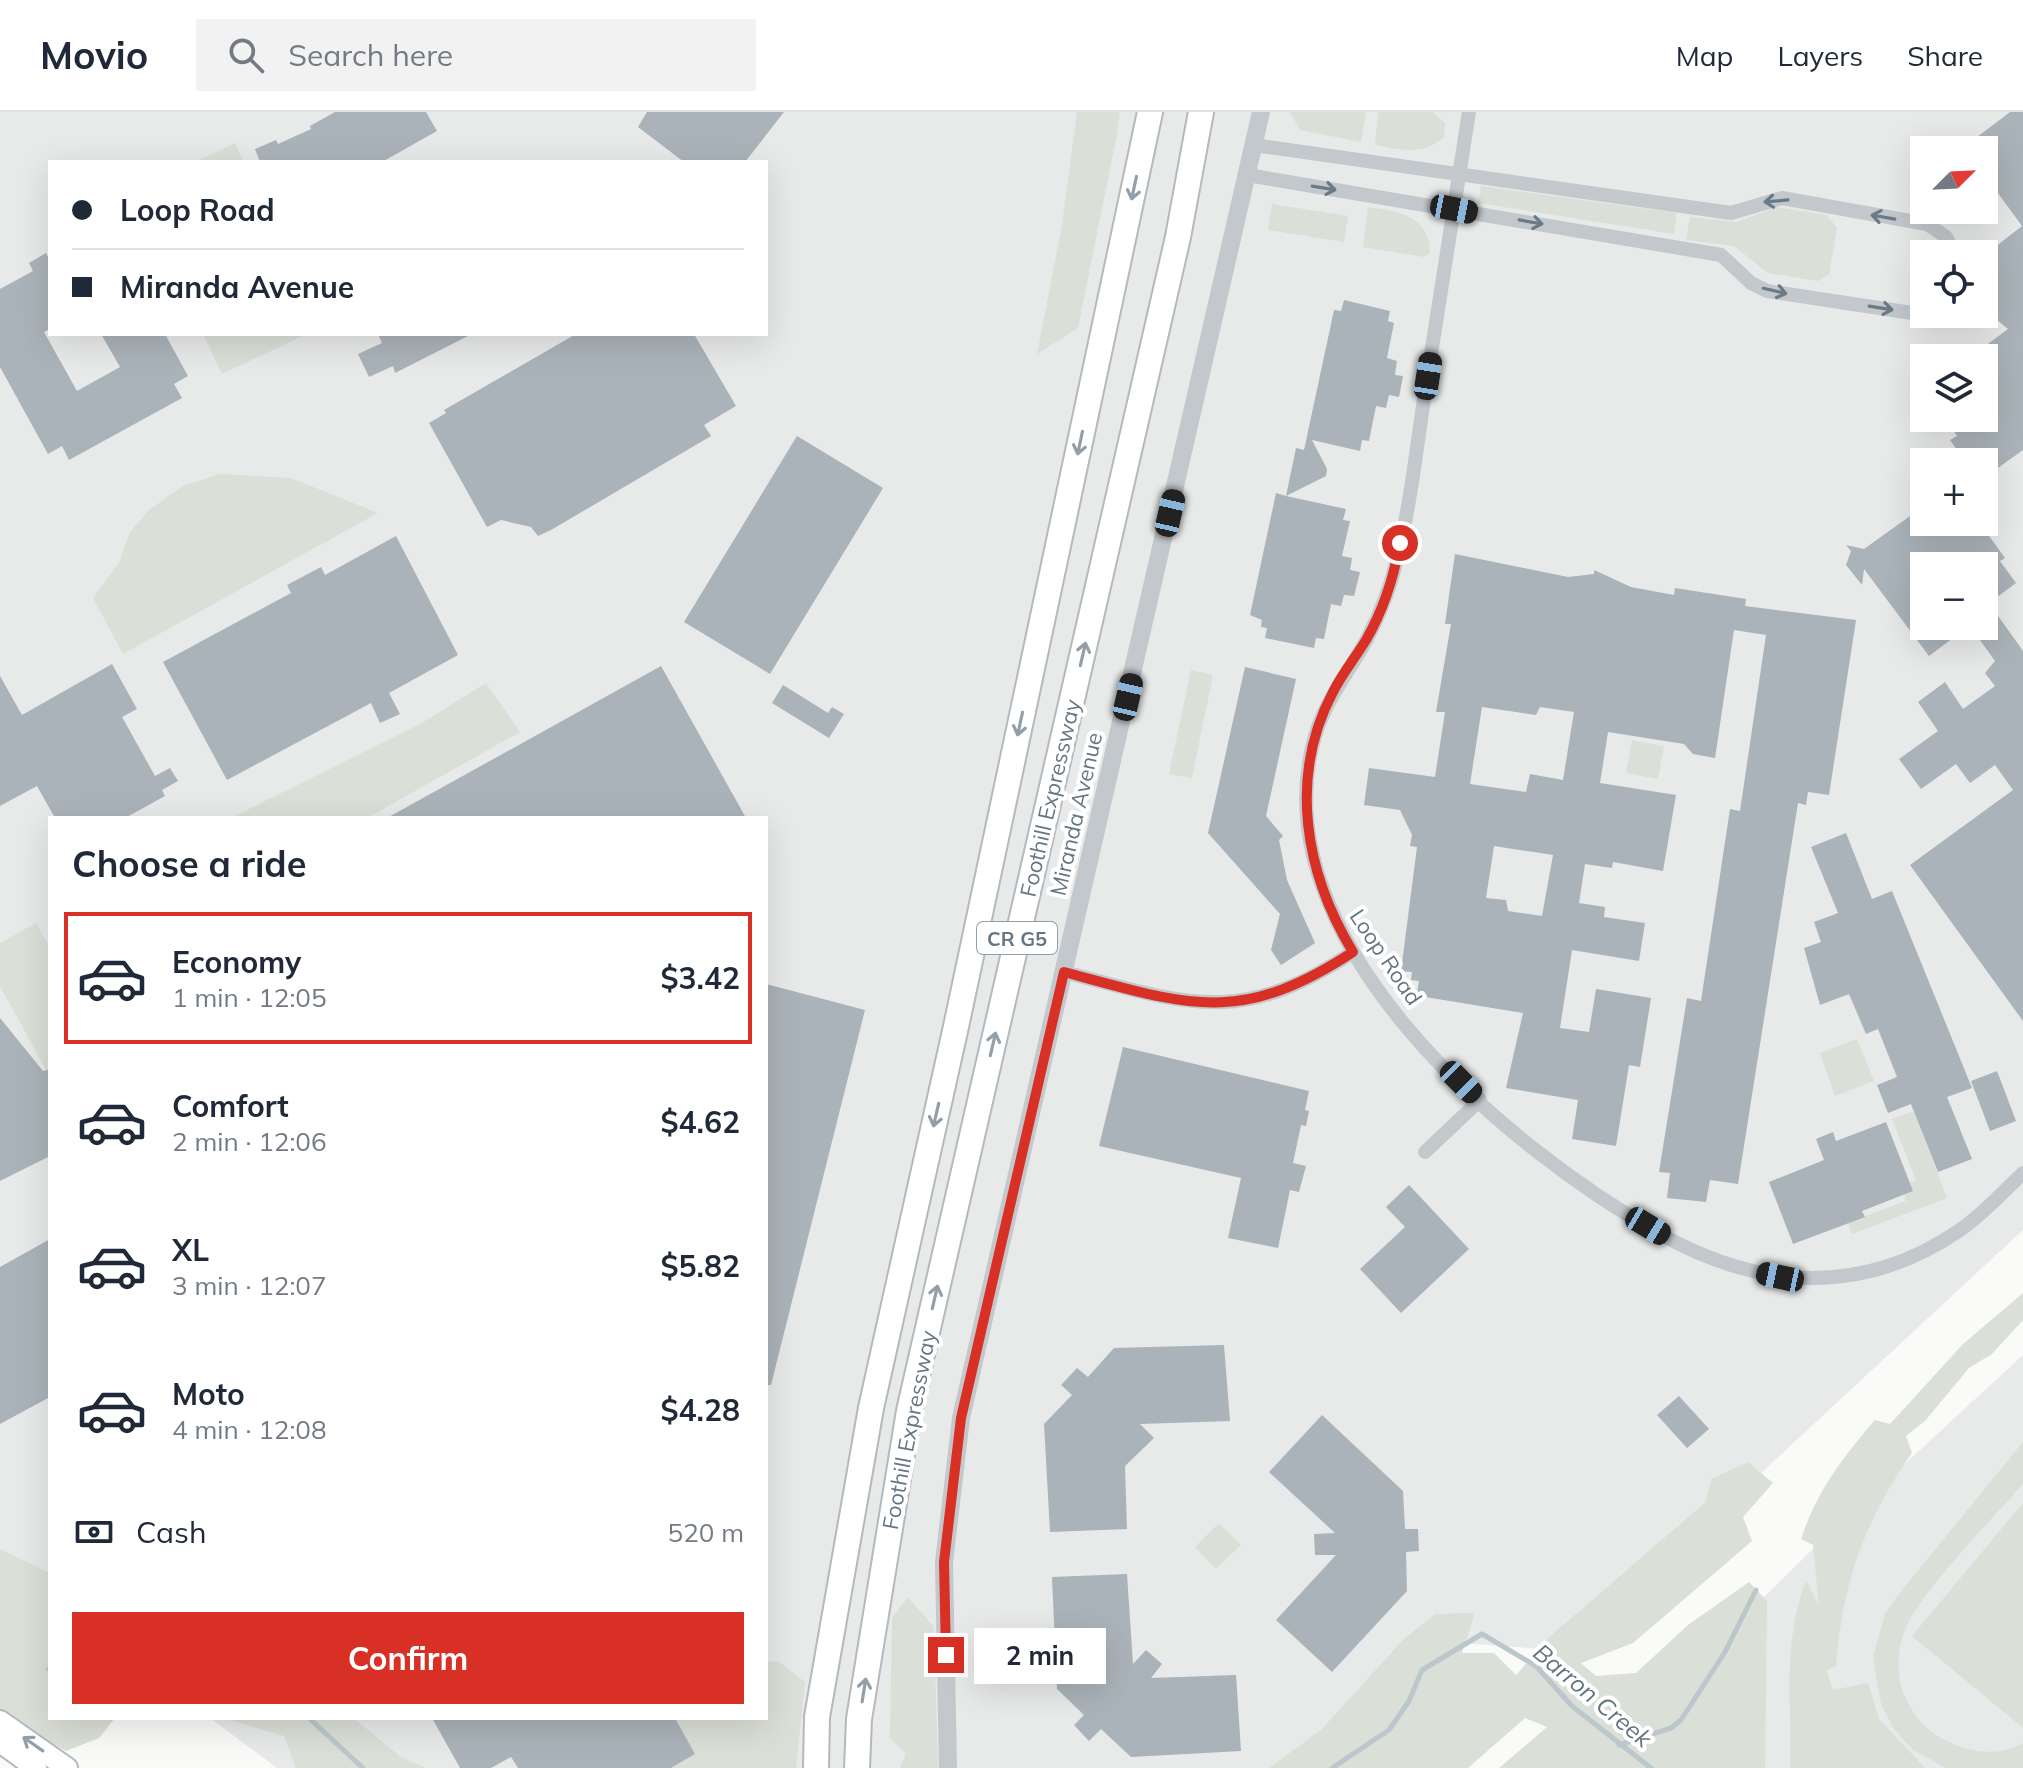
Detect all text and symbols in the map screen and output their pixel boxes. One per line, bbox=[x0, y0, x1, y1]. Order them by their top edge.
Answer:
search box bbox=[196, 19, 756, 91]
text: Movio bbox=[40, 31, 148, 79]
icon: search bbox=[224, 33, 268, 77]
text: Search here bbox=[288, 36, 453, 74]
text: Map bbox=[1676, 38, 1733, 73]
text: Layers bbox=[1777, 38, 1863, 73]
text: Share bbox=[1907, 38, 1983, 73]
north arrow bbox=[1910, 136, 1998, 224]
map controls bbox=[1910, 136, 1998, 640]
one-way arrow bbox=[1126, 175, 1141, 201]
one-way arrow bbox=[1311, 181, 1337, 196]
text: Loop Road bbox=[120, 191, 275, 229]
car bbox=[1428, 193, 1480, 225]
one-way arrow bbox=[1763, 194, 1789, 209]
one-way arrow bbox=[1870, 209, 1896, 224]
one-way arrow bbox=[1518, 215, 1543, 230]
button: locate bbox=[1910, 240, 1998, 328]
text: Miranda Avenue bbox=[120, 268, 354, 306]
one-way arrow bbox=[1761, 284, 1787, 299]
one-way arrow bbox=[1868, 301, 1894, 316]
button: layers bbox=[1910, 344, 1998, 432]
car bbox=[1412, 350, 1444, 402]
one-way arrow bbox=[1072, 429, 1087, 455]
button: + bbox=[1910, 448, 1998, 536]
car bbox=[1153, 487, 1187, 539]
route start bbox=[1382, 525, 1418, 561]
button: − bbox=[1910, 552, 1998, 640]
one-way arrow bbox=[1076, 641, 1091, 667]
car bbox=[1111, 671, 1145, 723]
street label: Foothill Expressway bbox=[1014, 696, 1086, 900]
one-way arrow bbox=[1011, 711, 1026, 737]
street label: Miranda Avenue bbox=[1044, 730, 1108, 898]
text: Choose a ride bbox=[72, 841, 306, 886]
street label: Loop Road bbox=[1344, 904, 1428, 1010]
road number: CR G5 bbox=[977, 922, 1057, 954]
icon: car bbox=[76, 942, 148, 1014]
text: Economy bbox=[172, 943, 301, 981]
text: $3.42 bbox=[661, 959, 740, 997]
text: 1 min · 12:05 bbox=[172, 981, 327, 1014]
one-way arrow bbox=[986, 1031, 1001, 1057]
car bbox=[1436, 1057, 1486, 1107]
icon: car bbox=[76, 1086, 148, 1158]
text: Comfort bbox=[172, 1087, 289, 1125]
one-way arrow bbox=[928, 1102, 943, 1128]
text: $4.62 bbox=[661, 1103, 740, 1141]
text: 2 min · 12:06 bbox=[172, 1125, 327, 1158]
car bbox=[1621, 1203, 1675, 1249]
icon: car bbox=[76, 1230, 148, 1302]
text: XL bbox=[172, 1231, 209, 1269]
text: $5.82 bbox=[661, 1247, 740, 1285]
car bbox=[1754, 1260, 1806, 1294]
text: 3 min · 12:07 bbox=[172, 1269, 327, 1302]
one-way arrow bbox=[928, 1285, 943, 1310]
street label: Foothill Expressway bbox=[876, 1328, 942, 1532]
icon: car bbox=[76, 1374, 148, 1446]
text: Moto bbox=[172, 1375, 245, 1413]
text: $4.28 bbox=[661, 1391, 740, 1429]
text: 4 min · 12:08 bbox=[172, 1413, 327, 1446]
icon: cash bbox=[72, 1510, 116, 1554]
text: Cash bbox=[136, 1513, 207, 1551]
text: 520 m bbox=[668, 1516, 744, 1549]
button: Confirm bbox=[72, 1612, 744, 1704]
callout: 2 min bbox=[974, 1627, 1106, 1683]
route end bbox=[928, 1637, 964, 1673]
water label: Barron Creek bbox=[1528, 1637, 1659, 1754]
text: 2 min bbox=[1006, 1639, 1074, 1672]
one-way arrow bbox=[857, 1678, 872, 1704]
one-way arrow bbox=[23, 1736, 45, 1752]

